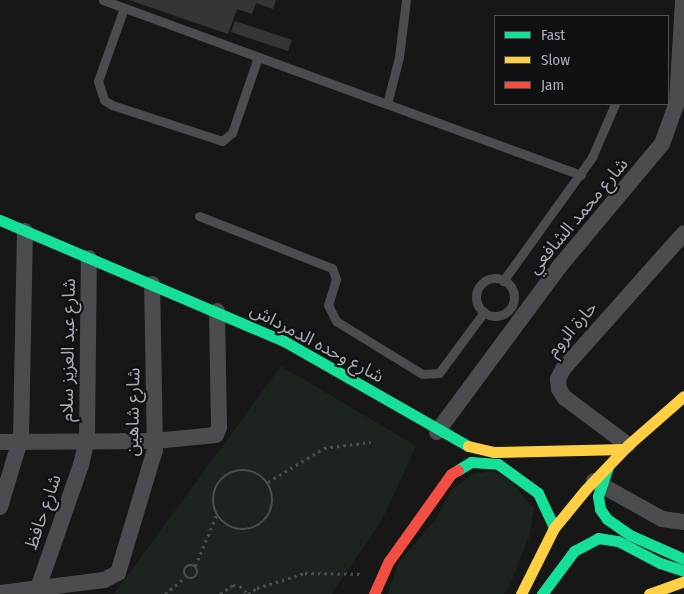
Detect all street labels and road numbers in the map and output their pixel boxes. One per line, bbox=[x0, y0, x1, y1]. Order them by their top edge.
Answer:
street label: شارع محمد الشافعي bbox=[523, 154, 633, 278]
street label: شارع عبد العزيز سلام bbox=[56, 278, 80, 422]
street label: حارة الروم bbox=[542, 297, 602, 361]
street label: شارع وحده الدمرداش bbox=[246, 299, 388, 387]
street label: شارع شاهين bbox=[121, 367, 145, 457]
street label: شارع حافظ bbox=[20, 472, 66, 552]

